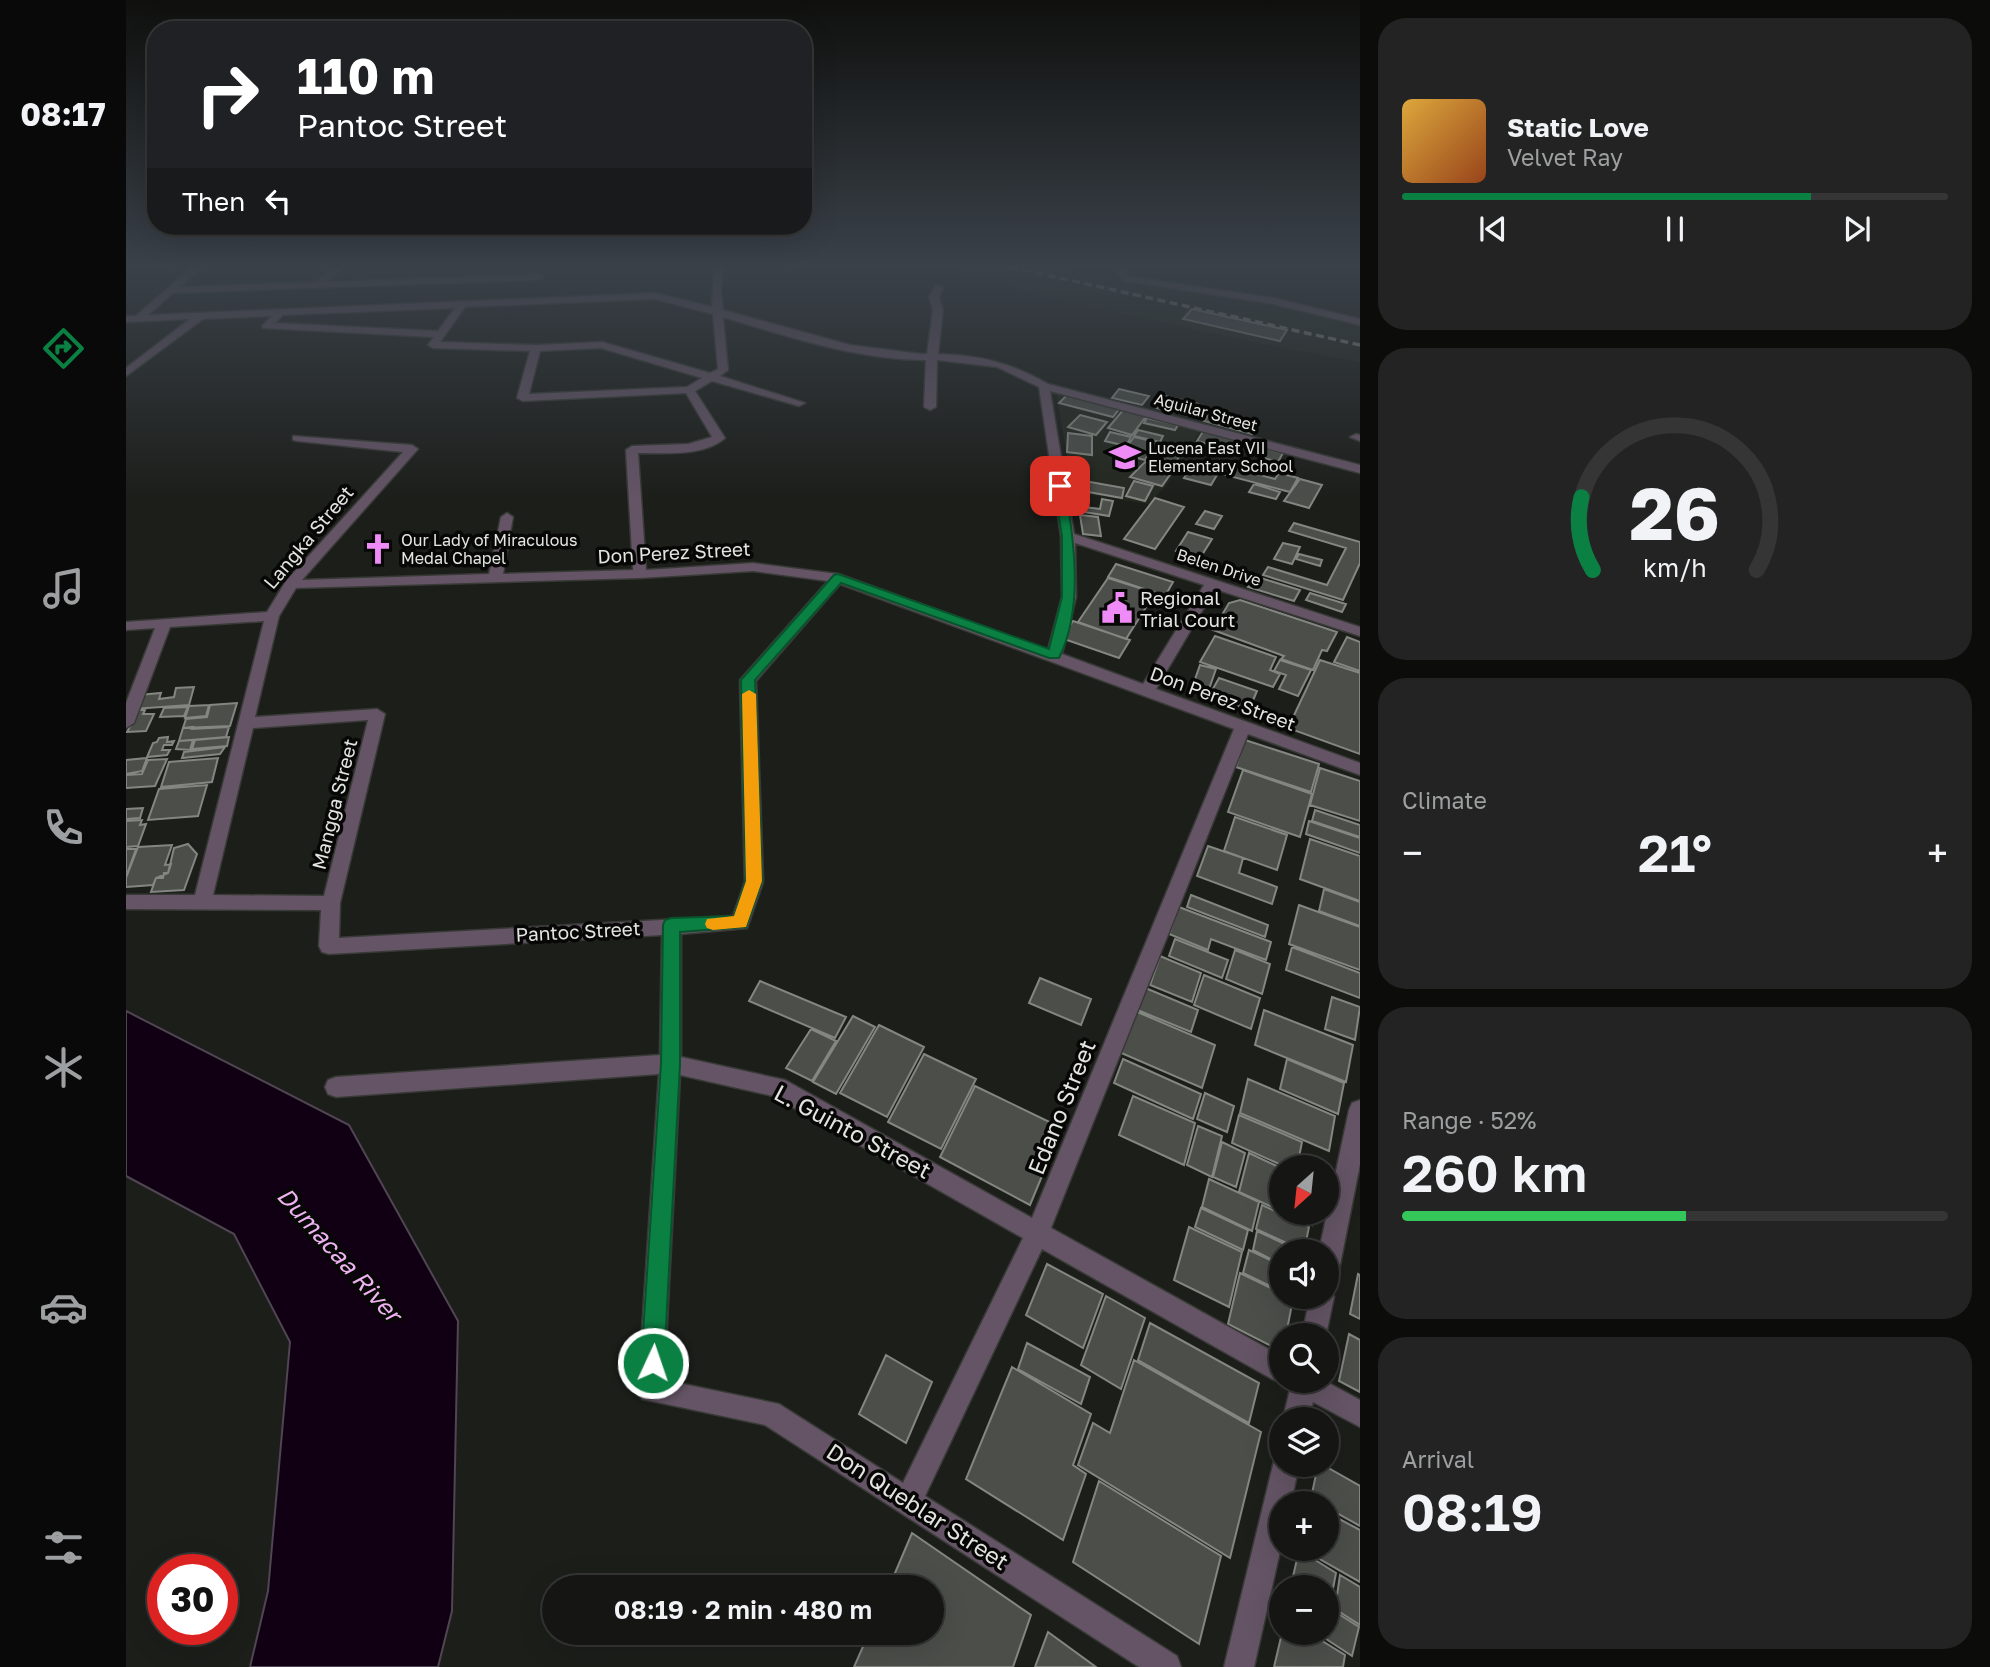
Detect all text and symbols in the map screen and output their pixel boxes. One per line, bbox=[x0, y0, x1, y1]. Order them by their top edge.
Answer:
text: 110 m bbox=[297, 46, 434, 105]
icon: right bbox=[182, 49, 273, 140]
text: 08:17 bbox=[20, 95, 106, 133]
text: Pantoc Street bbox=[297, 106, 507, 144]
text: Static Love bbox=[1507, 112, 1649, 143]
text: Velvet Ray bbox=[1507, 143, 1623, 171]
icon: left bbox=[259, 182, 297, 220]
text: Then bbox=[182, 186, 245, 217]
icon: previous bbox=[1474, 210, 1512, 248]
icon: pause bbox=[1656, 210, 1694, 248]
icon: next bbox=[1838, 210, 1876, 248]
icon: directions bbox=[39, 324, 88, 373]
street label: Aguilar Street bbox=[1152, 389, 1260, 435]
place label: Lucena East VII Elementary School bbox=[1148, 438, 1293, 476]
school or university icon: Lucena East VII Elementary School bbox=[1108, 440, 1142, 474]
pin bbox=[1030, 456, 1090, 516]
icon: arrive bbox=[1041, 467, 1079, 505]
text: 26 bbox=[1630, 469, 1720, 556]
street label: Langka Street bbox=[258, 481, 358, 593]
place label: Our Lady of Miraculous Medal Chapel bbox=[401, 530, 577, 568]
church icon: Our Lady of Miraculous Medal Chapel bbox=[361, 532, 395, 566]
street label: Don Perez Street bbox=[597, 537, 751, 567]
street label: Belen Drive bbox=[1174, 544, 1264, 590]
text: km/h bbox=[1643, 551, 1707, 582]
icon: music bbox=[39, 564, 88, 613]
place label: Regional Trial Court bbox=[1140, 586, 1235, 631]
public building icon: Regional Trial Court bbox=[1100, 591, 1134, 625]
street label: Don Perez Street bbox=[1147, 661, 1299, 735]
street label: Mangga Street bbox=[307, 736, 361, 872]
text: Climate bbox=[1402, 786, 1487, 814]
icon: phone bbox=[39, 803, 88, 852]
text: 21° bbox=[1638, 821, 1712, 883]
text: − bbox=[1402, 830, 1423, 875]
text: + bbox=[1927, 830, 1948, 875]
street label: Pantoc Street bbox=[515, 916, 641, 946]
street label: Edano Street bbox=[1021, 1036, 1101, 1178]
icon: climate bbox=[39, 1043, 88, 1092]
street label: L. Guinto Street bbox=[770, 1078, 936, 1184]
text: Range · 52% bbox=[1402, 1106, 1536, 1134]
text: 260 km bbox=[1402, 1141, 1587, 1203]
north arrow bbox=[1269, 1155, 1339, 1225]
map controls bbox=[1269, 1155, 1339, 1645]
water label: Dumacaa River bbox=[272, 1181, 411, 1330]
button: sound bbox=[1269, 1239, 1339, 1309]
icon: car bbox=[39, 1283, 88, 1332]
button: search bbox=[1269, 1323, 1339, 1393]
position arrow bbox=[616, 1326, 690, 1400]
button: layers bbox=[1269, 1407, 1339, 1477]
street label: Don Queblar Street bbox=[822, 1437, 1014, 1575]
text: Arrival bbox=[1402, 1445, 1474, 1473]
text: 08:19 bbox=[1402, 1480, 1543, 1542]
button: + bbox=[1269, 1491, 1339, 1561]
icon: filters bbox=[39, 1523, 88, 1572]
speed limit sign: 30 bbox=[147, 1554, 238, 1645]
button: − bbox=[1269, 1575, 1339, 1645]
text: 08:19 · 2 min · 480 m bbox=[614, 1594, 872, 1625]

